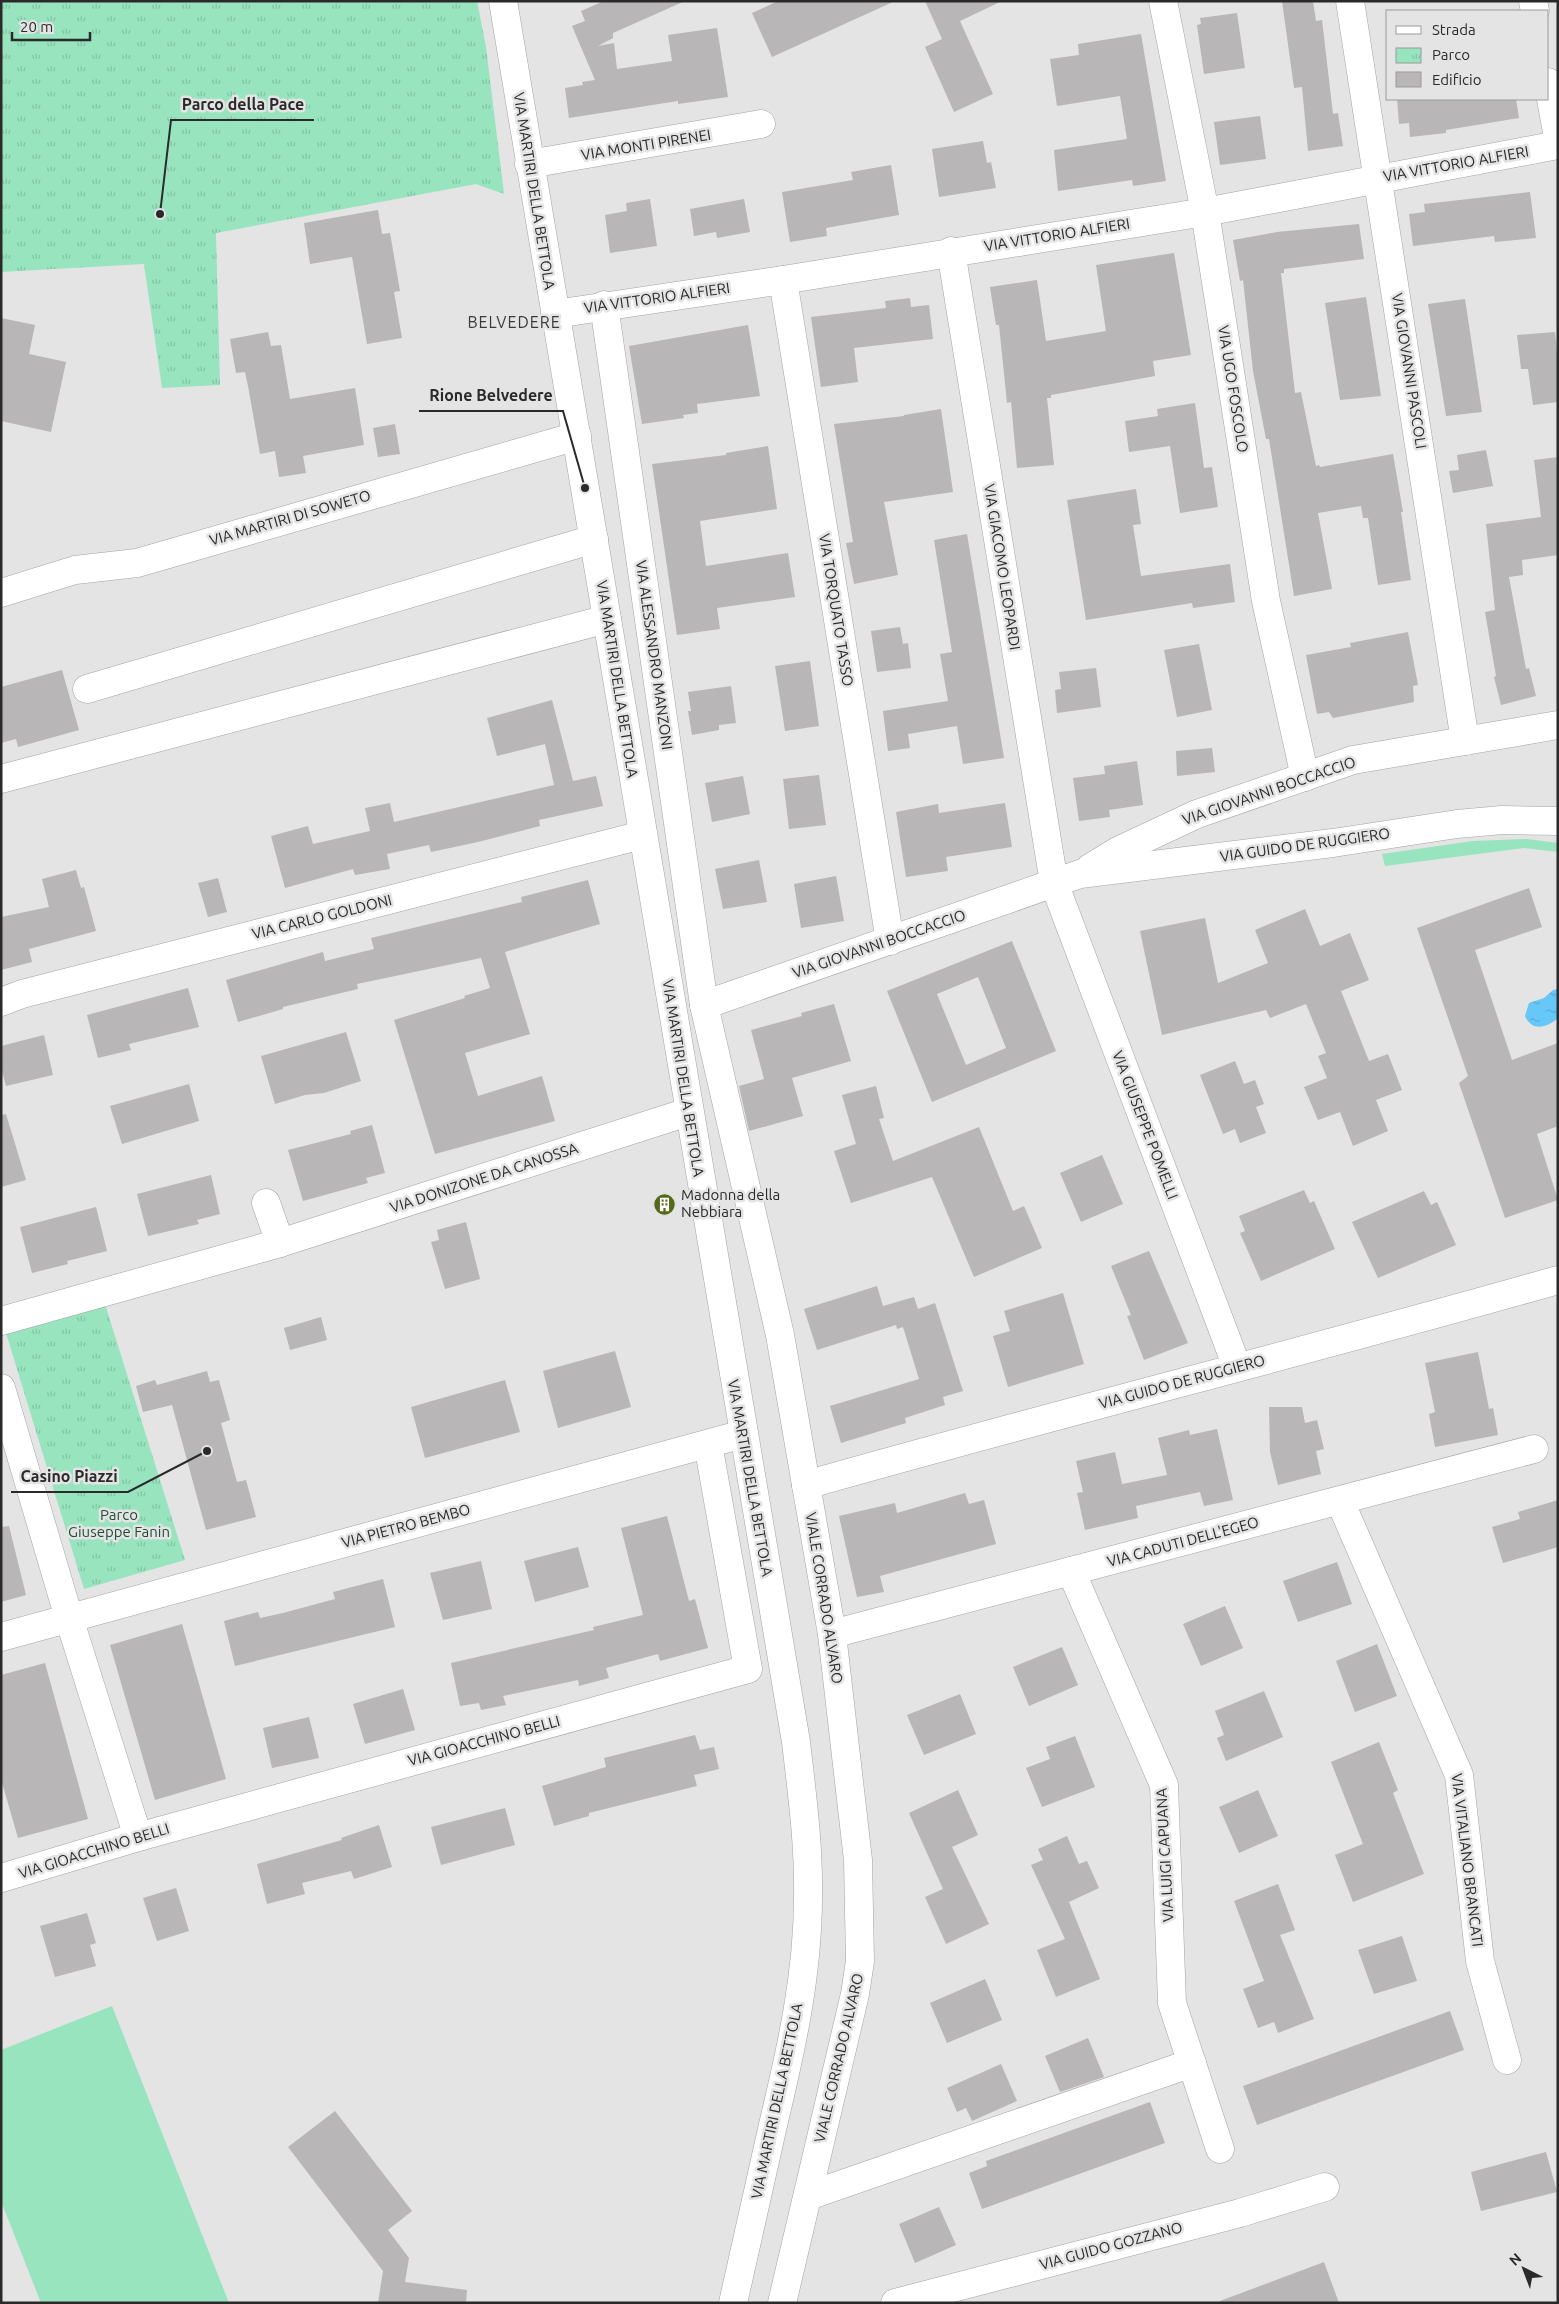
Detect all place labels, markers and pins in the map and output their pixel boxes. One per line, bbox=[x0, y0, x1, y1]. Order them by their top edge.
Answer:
callout: Parco della Pace bbox=[171, 89, 314, 120]
callout: Rione Belvedere bbox=[419, 380, 563, 411]
place label: Madonna della Nebbiara bbox=[681, 1186, 780, 1220]
building icon: Madonna della Nebbiara bbox=[653, 1192, 677, 1216]
callout: Casino Piazzi bbox=[11, 1461, 128, 1492]

